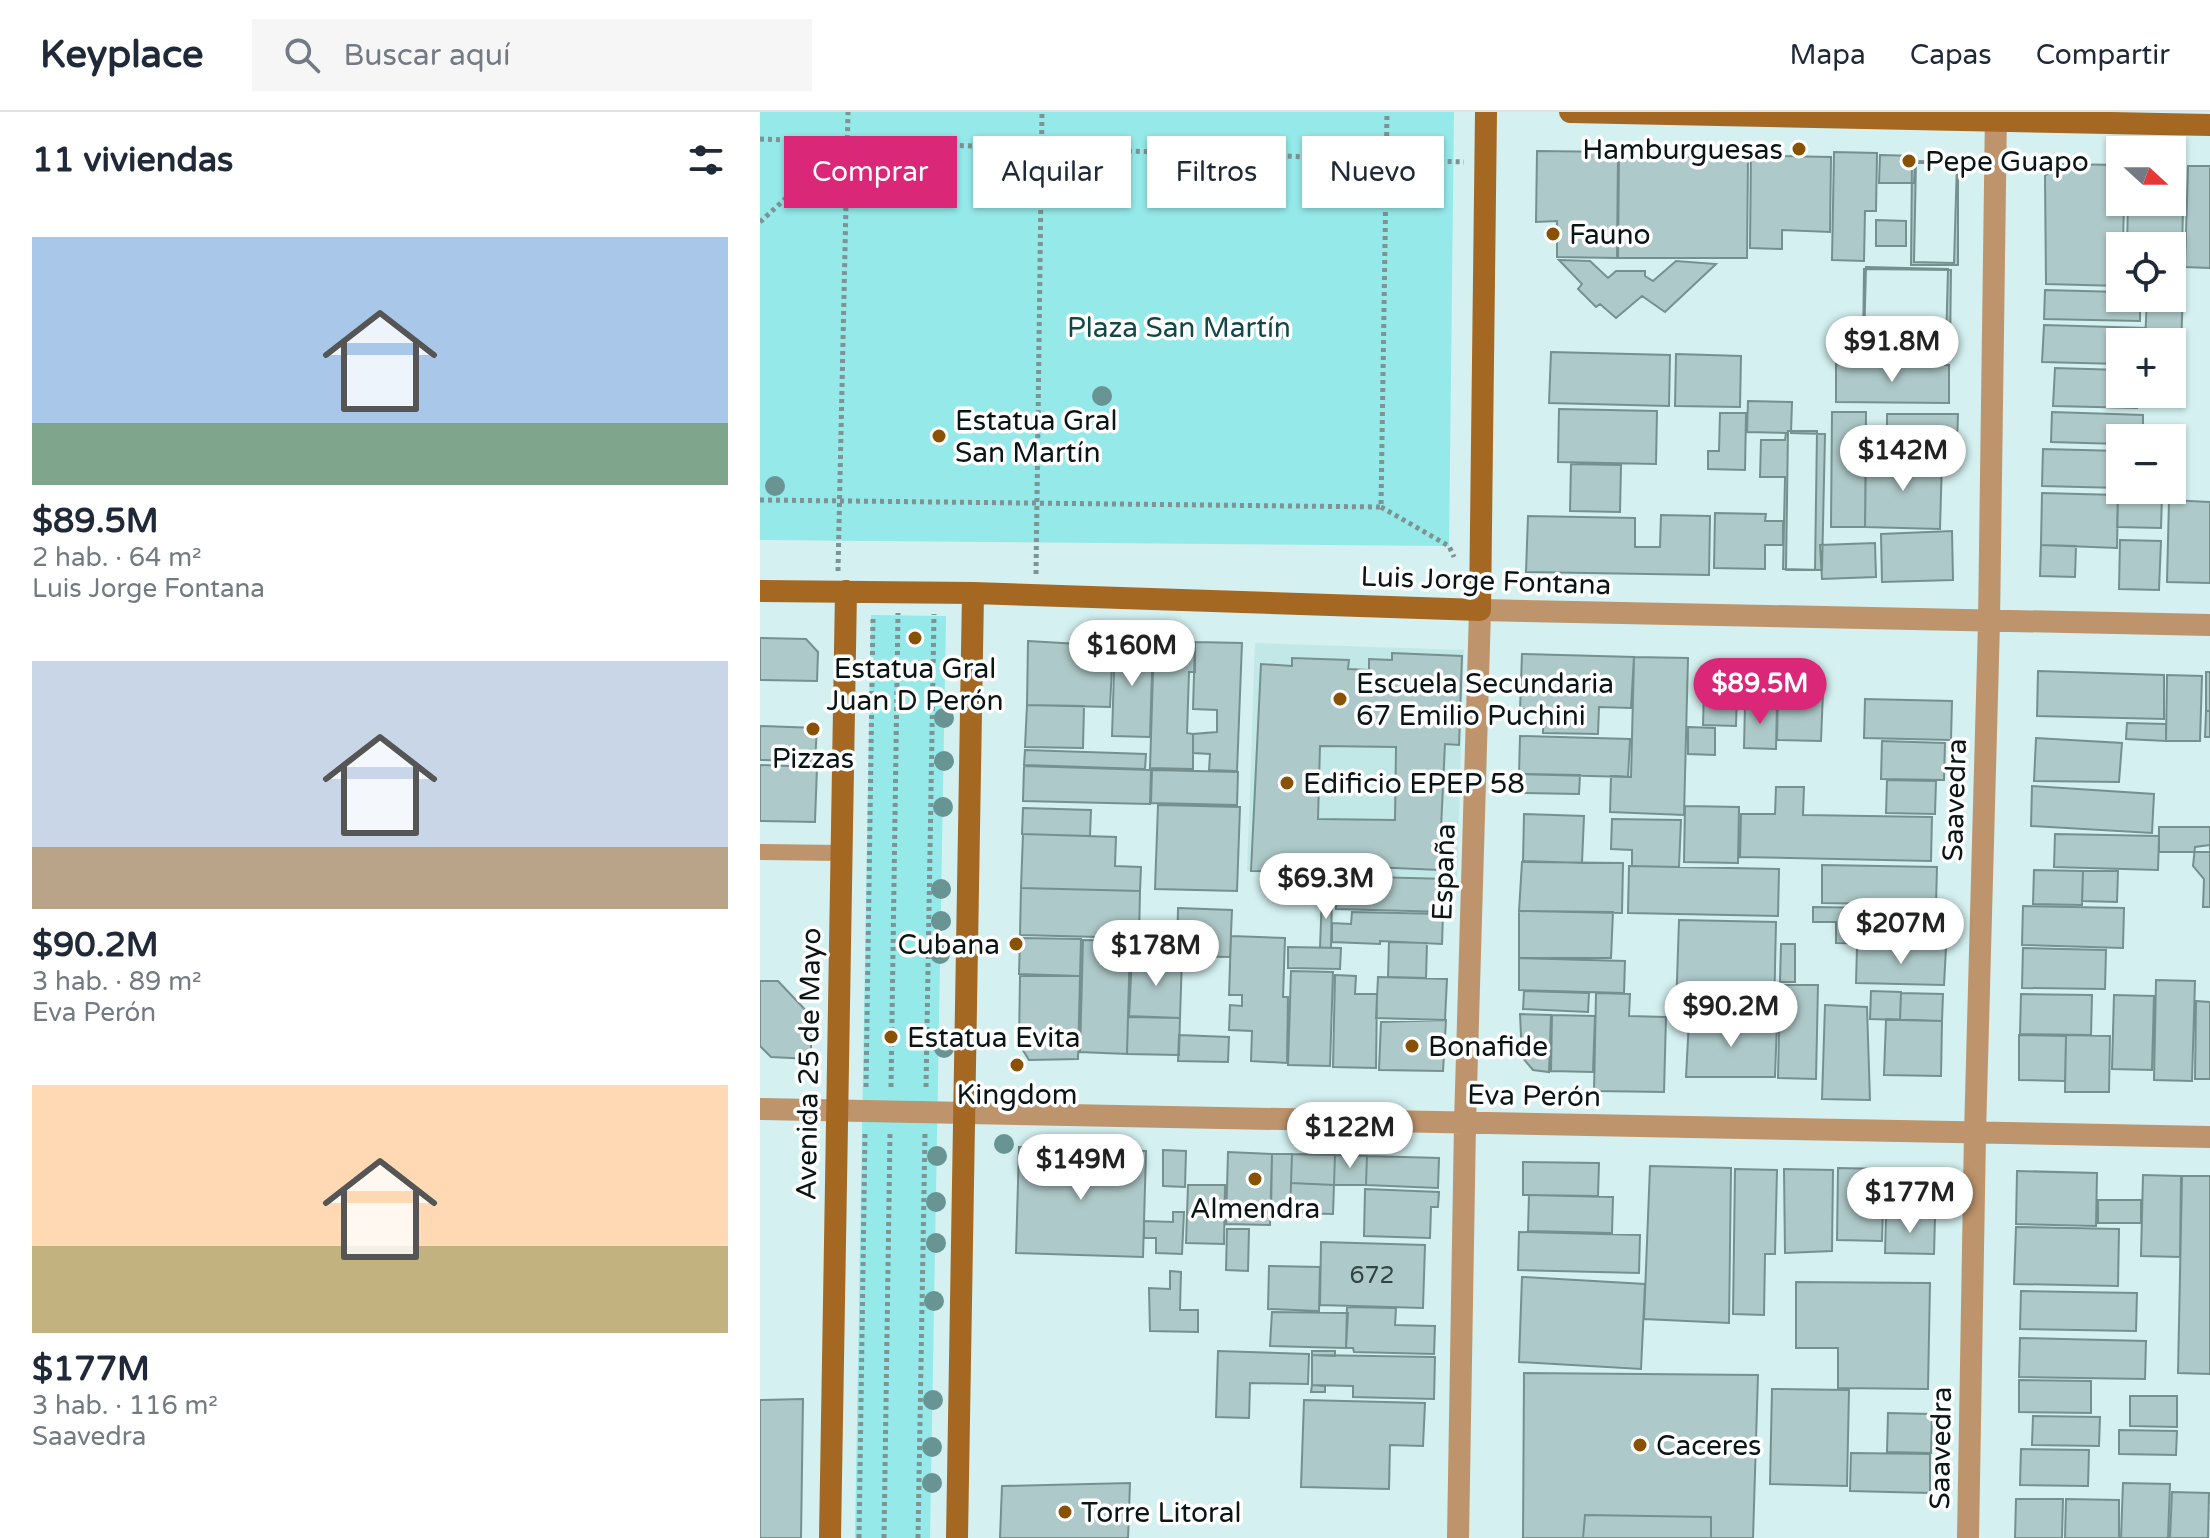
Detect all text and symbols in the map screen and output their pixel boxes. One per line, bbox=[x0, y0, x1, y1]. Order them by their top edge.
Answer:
search box bbox=[252, 19, 812, 91]
text: Keyplace bbox=[40, 32, 204, 78]
icon: search bbox=[280, 33, 324, 77]
text: Buscar aquí bbox=[344, 37, 511, 74]
text: Mapa bbox=[1789, 38, 1866, 72]
text: Capas bbox=[1910, 38, 1992, 72]
text: Compartir bbox=[2036, 38, 2170, 72]
place label: Hamburguesas bbox=[1582, 133, 1783, 167]
chip: Comprar bbox=[784, 136, 957, 208]
chip: Alquilar bbox=[973, 136, 1131, 208]
chip: Filtros bbox=[1147, 136, 1286, 208]
chip: Nuevo bbox=[1302, 136, 1444, 208]
north arrow bbox=[2106, 136, 2186, 216]
map controls bbox=[2106, 136, 2186, 504]
icon: filters bbox=[684, 138, 728, 182]
text: 11 viviendas bbox=[32, 140, 233, 181]
marker: Hamburguesas bbox=[1790, 140, 1808, 158]
place label: Pepe Guapo bbox=[1925, 145, 2089, 179]
marker: Pepe Guapo bbox=[1900, 152, 1918, 170]
place label: Fauno bbox=[1569, 218, 1651, 252]
marker: Fauno bbox=[1544, 225, 1562, 243]
button: locate bbox=[2106, 232, 2186, 312]
icon: home bbox=[308, 289, 452, 433]
park label: Plaza San Martín bbox=[1067, 311, 1291, 345]
pin: $91.8M bbox=[1827, 316, 1957, 384]
text: $91.8M bbox=[1844, 326, 1940, 357]
button: + bbox=[2106, 328, 2186, 408]
place label: Estatua Gral San Martín bbox=[955, 404, 1118, 470]
button: − bbox=[2106, 424, 2186, 504]
pin: $142M bbox=[1847, 425, 1959, 493]
marker: Estatua Gral San Martín bbox=[930, 427, 948, 445]
text: $142M bbox=[1858, 435, 1948, 466]
text: $89.5M bbox=[32, 501, 159, 542]
text: 2 hab. · 64 m² bbox=[32, 542, 202, 573]
street label: Luis Jorge Fontana bbox=[1360, 560, 1612, 602]
text: Luis Jorge Fontana bbox=[32, 573, 265, 604]
pin: $160M bbox=[1076, 620, 1188, 688]
marker: Estatua Gral Juan D Perón bbox=[906, 629, 924, 647]
text: $160M bbox=[1087, 630, 1177, 661]
place label: Estatua Gral Juan D Perón bbox=[826, 652, 1004, 718]
pin: $89.5M bbox=[1695, 658, 1825, 726]
place label: Escuela Secundaria 67 Emilio Puchini bbox=[1356, 667, 1614, 733]
text: $89.5M bbox=[1712, 668, 1808, 699]
marker: Escuela Secundaria 67 Emilio Puchini bbox=[1331, 690, 1349, 708]
icon: home bbox=[308, 713, 452, 857]
marker: Pizzas bbox=[804, 720, 822, 738]
street label: Saavedra bbox=[1936, 738, 1974, 862]
place label: Pizzas bbox=[772, 742, 854, 776]
place label: Edificio EPEP 58 bbox=[1303, 767, 1525, 801]
marker: Edificio EPEP 58 bbox=[1278, 774, 1296, 792]
street label: España bbox=[1425, 823, 1463, 921]
pin: $69.3M bbox=[1261, 853, 1391, 921]
text: $69.3M bbox=[1278, 863, 1374, 894]
pin: $207M bbox=[1845, 898, 1957, 966]
text: $207M bbox=[1856, 908, 1946, 939]
pin: $178M bbox=[1100, 920, 1212, 988]
text: $90.2M bbox=[32, 925, 159, 966]
street label: Avenida 25 de Mayo bbox=[790, 927, 828, 1201]
place label: Cubana bbox=[898, 928, 1000, 962]
text: $178M bbox=[1111, 930, 1201, 961]
marker: Cubana bbox=[1007, 935, 1025, 953]
text: 3 hab. · 89 m² bbox=[32, 966, 202, 997]
pin: $90.2M bbox=[1666, 981, 1796, 1049]
text: $90.2M bbox=[1683, 991, 1779, 1022]
text: Eva Perón bbox=[32, 997, 156, 1028]
place label: Estatua Evita bbox=[907, 1021, 1081, 1055]
marker: Estatua Evita bbox=[882, 1028, 900, 1046]
place label: Bonafide bbox=[1428, 1030, 1548, 1064]
marker: Bonafide bbox=[1403, 1037, 1421, 1055]
marker: Kingdom bbox=[1008, 1056, 1026, 1074]
place label: Kingdom bbox=[957, 1078, 1077, 1112]
street label: Eva Perón bbox=[1467, 1078, 1601, 1114]
pin: $122M bbox=[1294, 1102, 1406, 1170]
text: $122M bbox=[1305, 1112, 1395, 1143]
pin: $149M bbox=[1025, 1134, 1137, 1202]
icon: home bbox=[308, 1137, 452, 1281]
text: $149M bbox=[1036, 1144, 1126, 1175]
pin: $177M bbox=[1854, 1167, 1966, 1235]
marker: Almendra bbox=[1246, 1170, 1264, 1188]
text: $177M bbox=[1865, 1177, 1955, 1208]
place label: Almendra bbox=[1190, 1192, 1320, 1226]
house number: 672 bbox=[1349, 1261, 1395, 1290]
text: $177M bbox=[32, 1349, 150, 1390]
street label: Saavedra bbox=[1923, 1386, 1959, 1510]
text: 3 hab. · 116 m² bbox=[32, 1390, 218, 1421]
text: Saavedra bbox=[32, 1421, 146, 1452]
place label: Caceres bbox=[1656, 1429, 1761, 1463]
marker: Caceres bbox=[1631, 1436, 1649, 1454]
place label: Torre Litoral bbox=[1081, 1496, 1242, 1530]
marker: Torre Litoral bbox=[1056, 1503, 1074, 1521]

